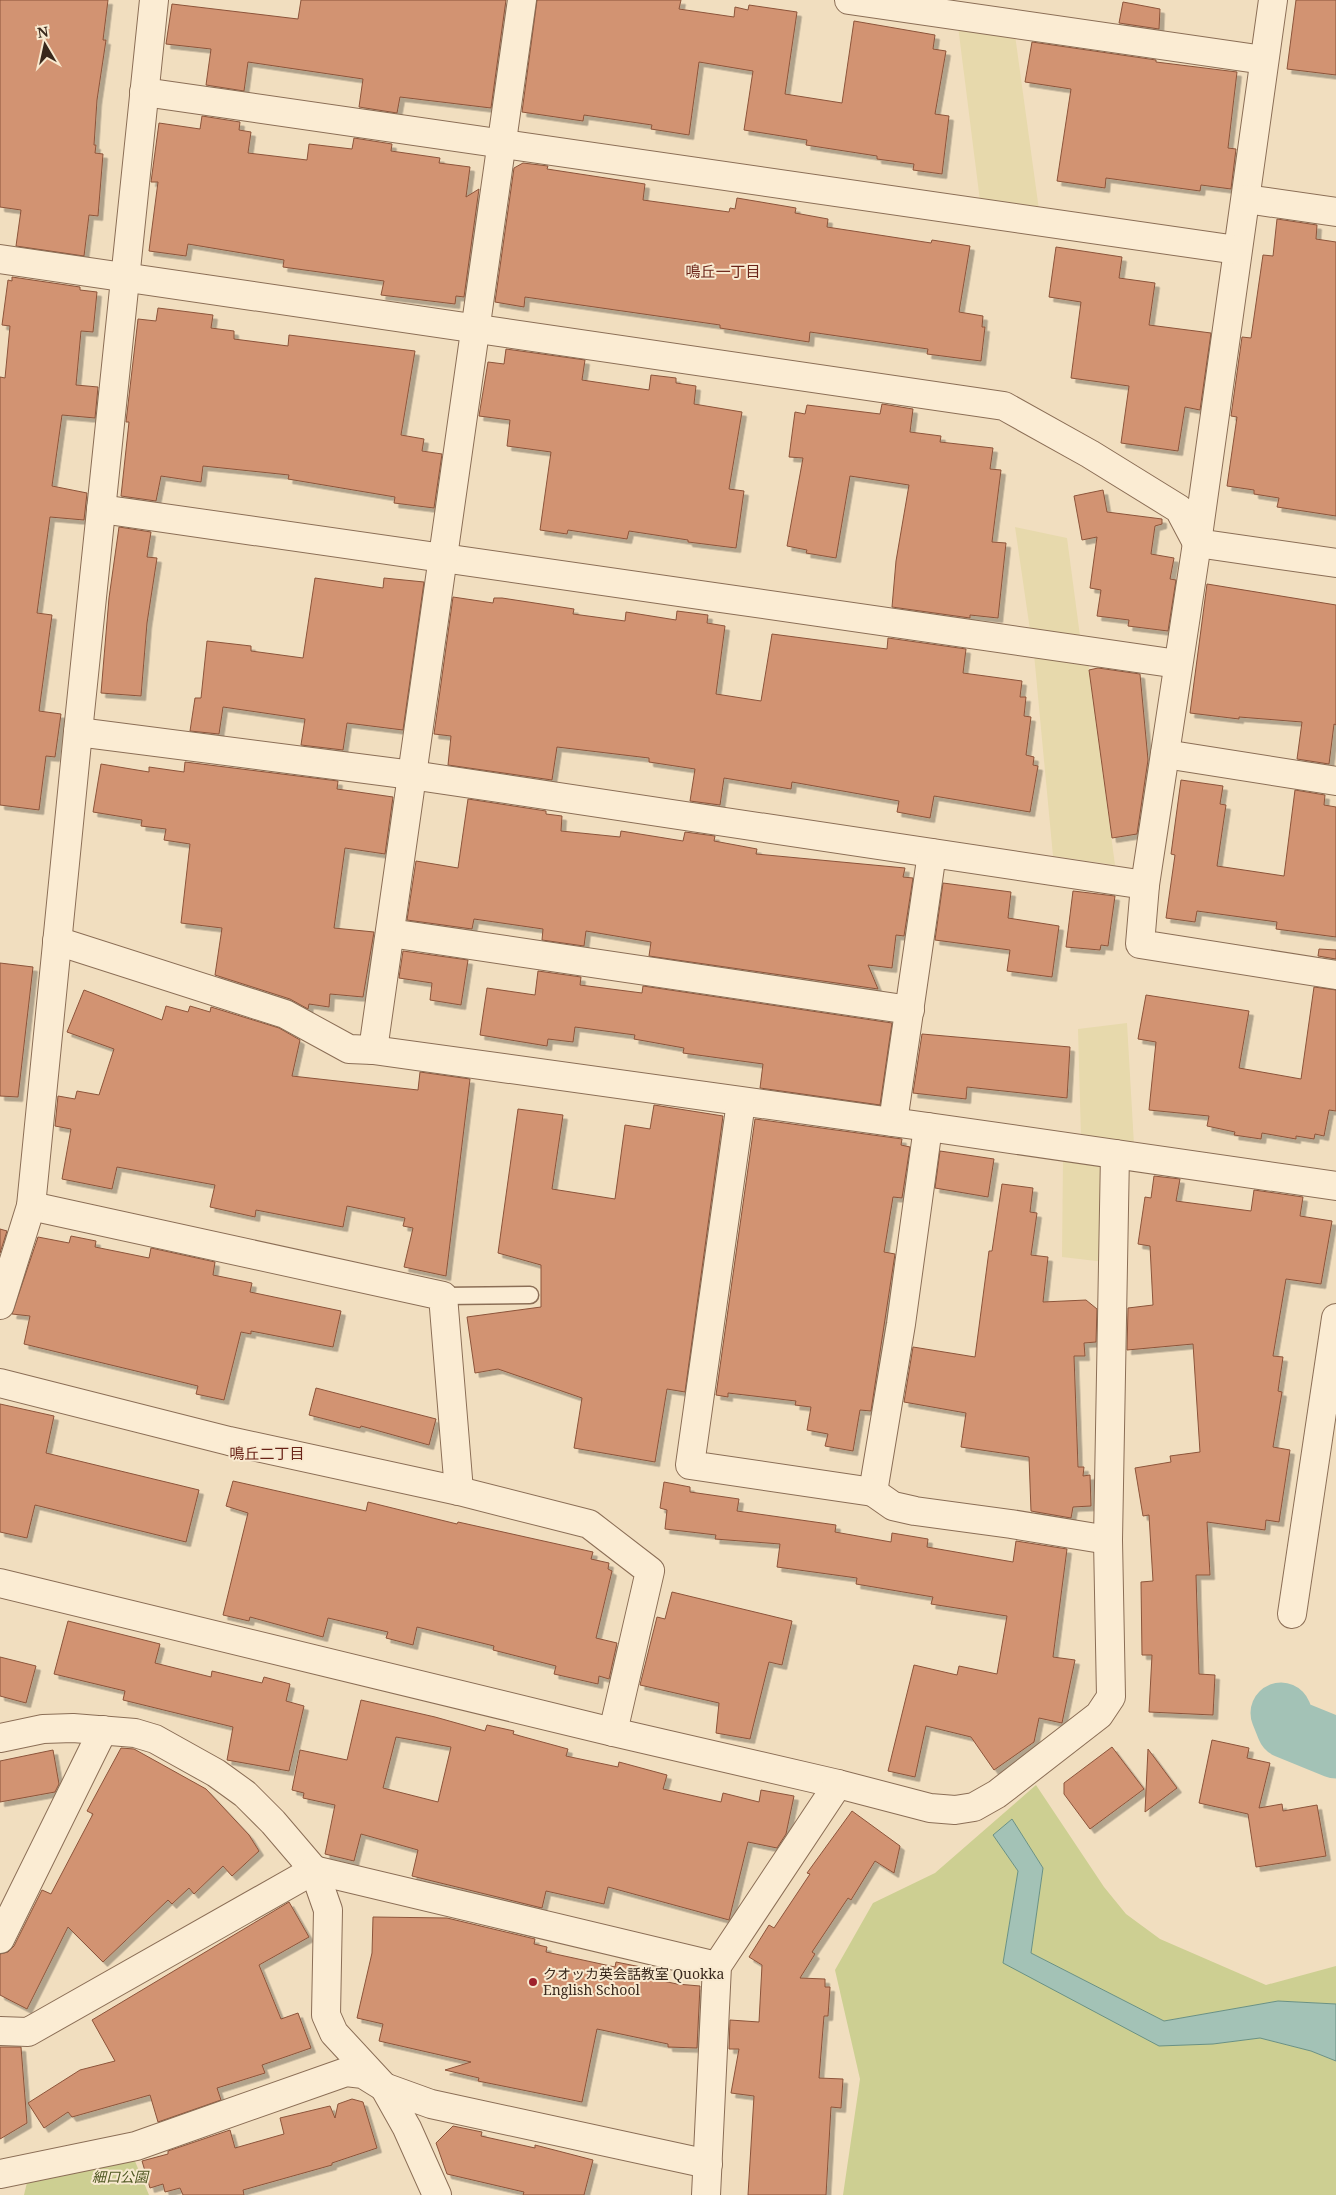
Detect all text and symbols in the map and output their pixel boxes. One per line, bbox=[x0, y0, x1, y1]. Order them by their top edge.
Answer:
north arrow bbox=[20, 20, 70, 70]
text: N bbox=[36, 21, 50, 42]
district label: 鳴丘一丁目 bbox=[685, 261, 761, 281]
district label: 鳴丘二丁目 bbox=[229, 1443, 305, 1463]
place label: クオッカ英会話教室 Quokka English School bbox=[543, 1964, 724, 1999]
marker: クオッカ英会話教室 Quokka English School bbox=[527, 1976, 539, 1988]
park label: 細口公園 bbox=[92, 2167, 150, 2186]

